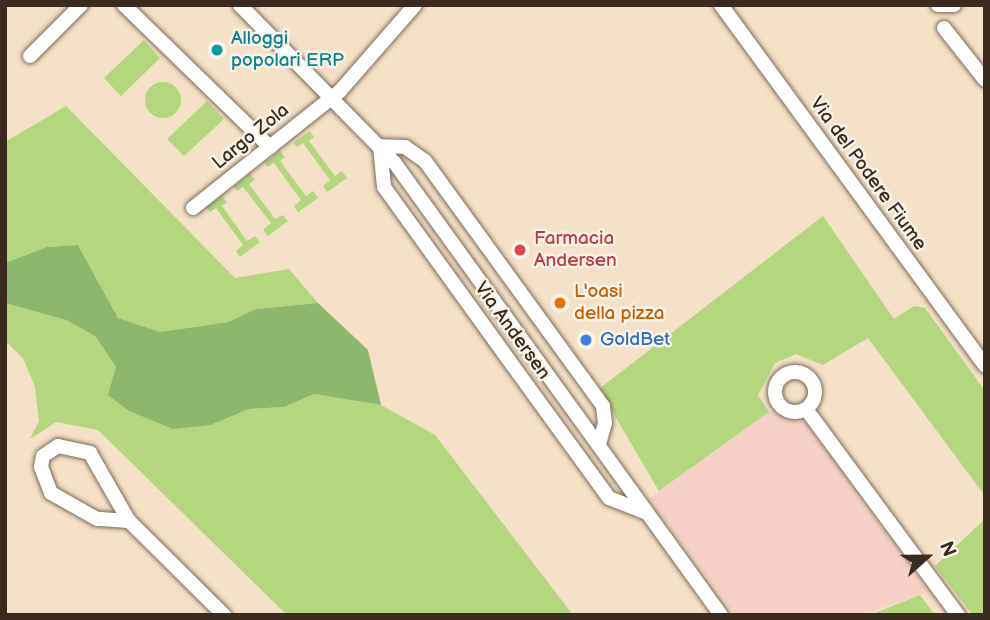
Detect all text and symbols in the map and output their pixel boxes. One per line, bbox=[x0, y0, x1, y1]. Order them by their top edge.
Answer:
place label: Alloggi popolari ERP bbox=[231, 28, 344, 72]
marker: Alloggi popolari ERP bbox=[209, 42, 225, 58]
street label: Via del Podere Fiume bbox=[805, 93, 931, 255]
street label: Largo Zola bbox=[208, 99, 294, 175]
place label: Farmacia Andersen bbox=[534, 228, 617, 272]
marker: Farmacia Andersen bbox=[512, 242, 528, 258]
street label: Via Andersen bbox=[469, 278, 555, 384]
place label: L'oasi della pizza bbox=[574, 281, 665, 325]
marker: L'oasi della pizza bbox=[552, 295, 568, 311]
place label: GoldBet bbox=[600, 329, 670, 351]
marker: GoldBet bbox=[578, 332, 594, 348]
north arrow bbox=[892, 522, 962, 592]
text: N bbox=[934, 539, 960, 560]

